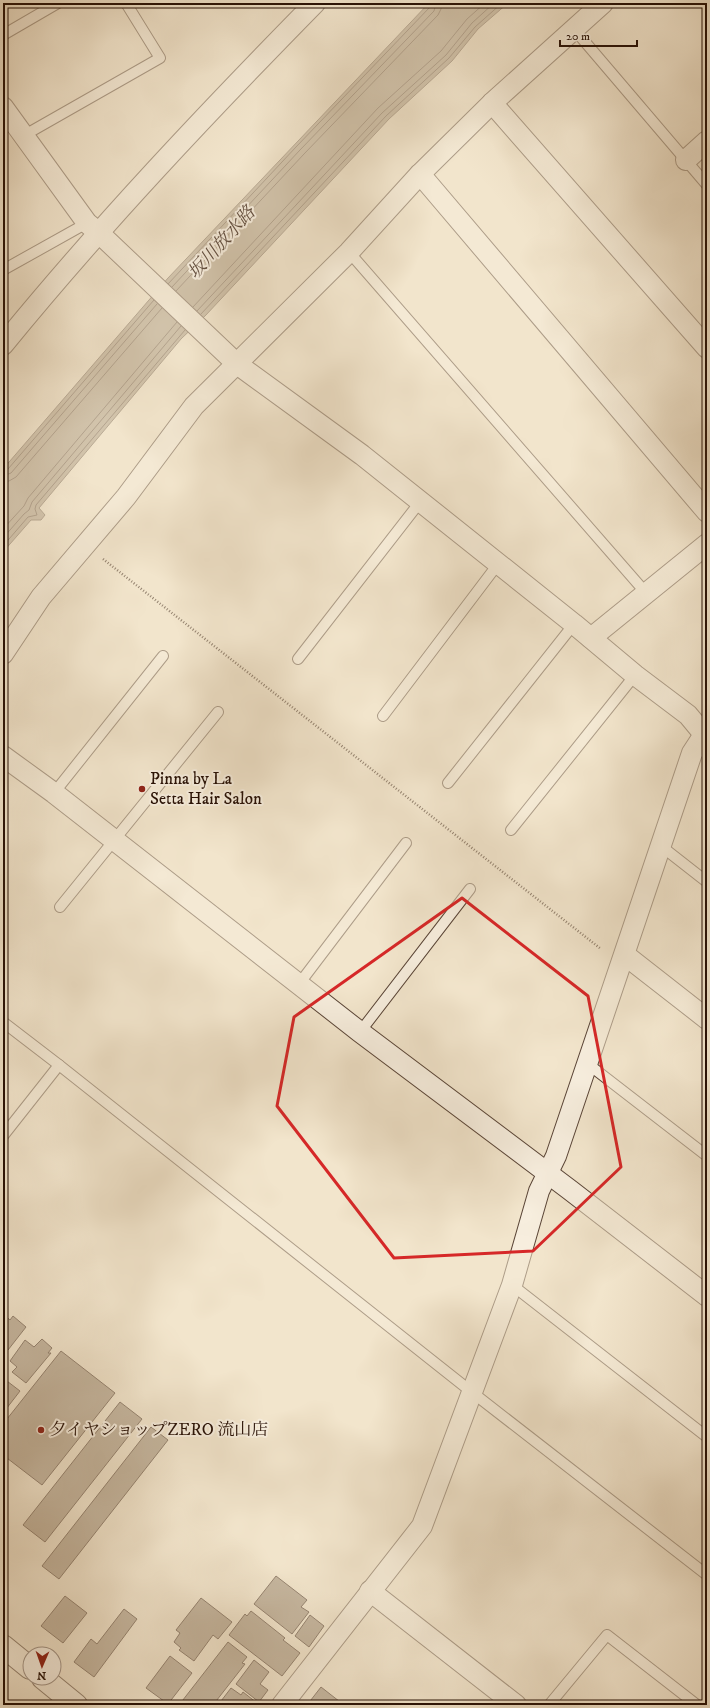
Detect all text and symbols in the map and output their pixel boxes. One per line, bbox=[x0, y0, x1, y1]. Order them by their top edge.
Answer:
scale bar bbox=[560, 22, 637, 48]
text: 20 m bbox=[566, 29, 590, 44]
water label: 坂川放水路 bbox=[184, 201, 262, 284]
place label: Pinna by La Setta Hair Salon bbox=[150, 768, 262, 810]
marker: Pinna by La Setta Hair Salon bbox=[137, 784, 147, 794]
place label: 夕イヤショップZERO 流山店 bbox=[49, 1419, 268, 1441]
marker: 夕イヤショップZERO 流山店 bbox=[36, 1425, 46, 1435]
north arrow bbox=[22, 1646, 62, 1686]
text: N bbox=[37, 1668, 46, 1682]

